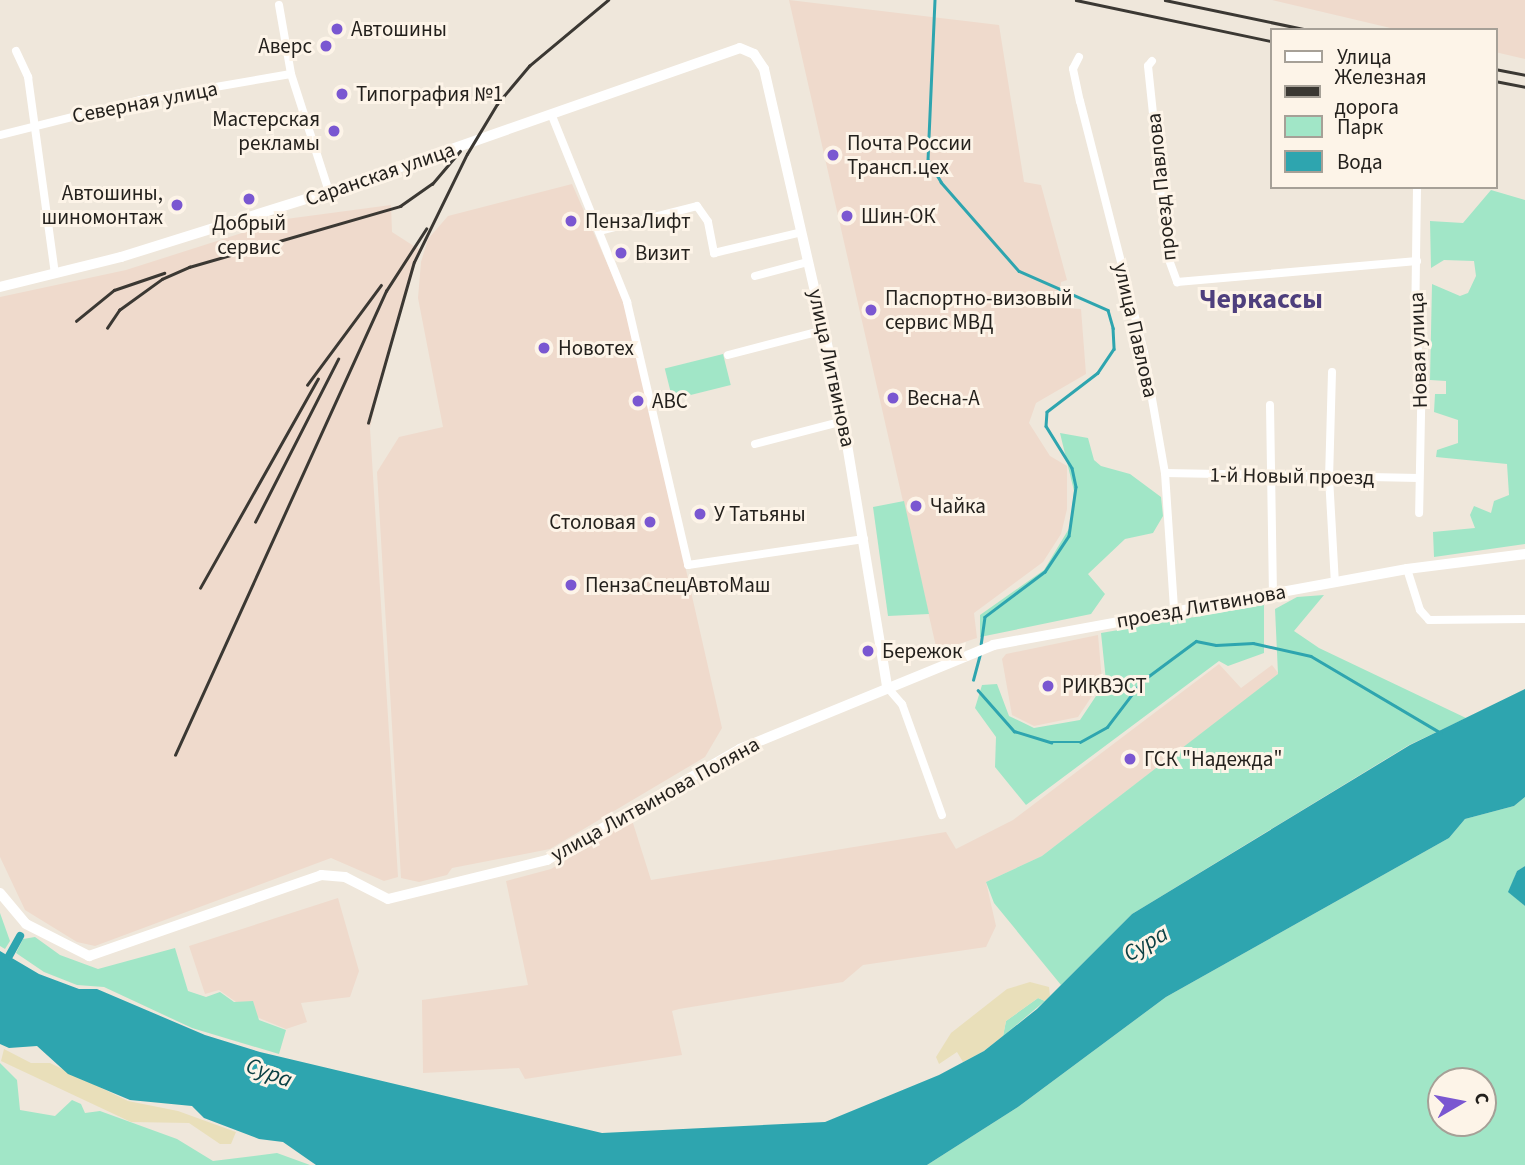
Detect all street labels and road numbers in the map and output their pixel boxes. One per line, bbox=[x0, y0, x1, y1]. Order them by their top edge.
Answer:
street label: Северная улица bbox=[70, 76, 220, 128]
street label: проезд Павлова bbox=[1141, 112, 1181, 262]
street label: Саранская улица bbox=[302, 137, 458, 211]
street label: улица Павлова bbox=[1108, 260, 1164, 400]
street label: улица Литвинова bbox=[803, 287, 861, 449]
street label: Новая улица bbox=[1403, 291, 1433, 409]
street label: 1-й Новый проезд bbox=[1209, 462, 1375, 490]
street label: проезд Литвинова bbox=[1114, 579, 1288, 633]
street label: улица Литвинова Поляна bbox=[546, 731, 764, 867]

